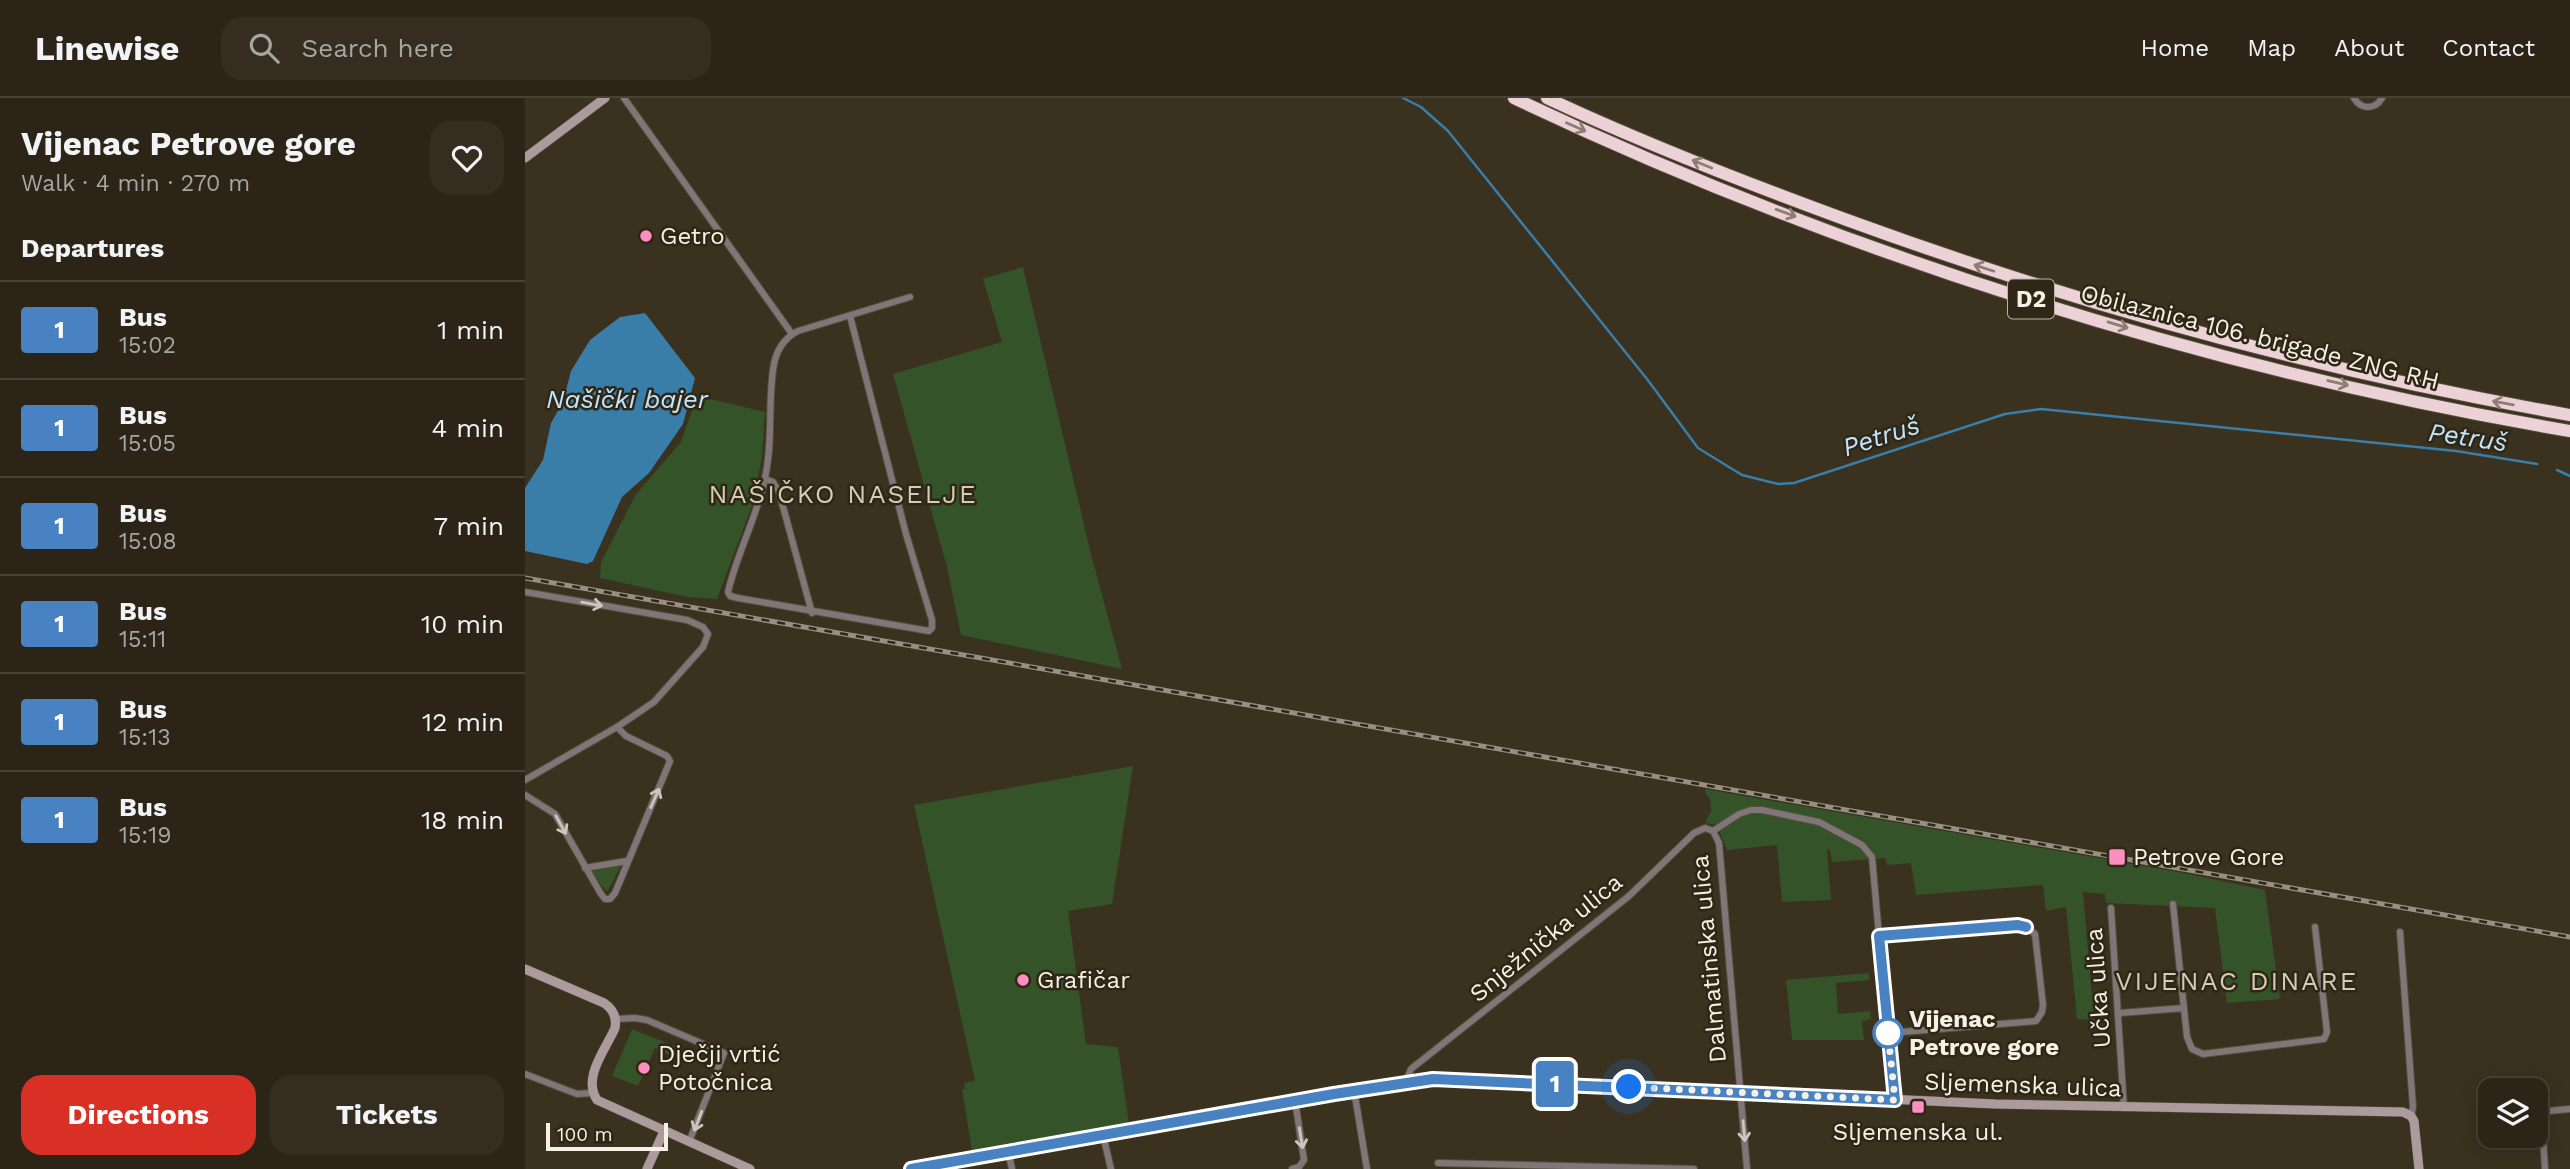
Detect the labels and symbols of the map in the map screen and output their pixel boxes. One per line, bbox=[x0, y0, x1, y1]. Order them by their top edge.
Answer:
one-way arrow bbox=[1565, 121, 1586, 134]
one-way arrow bbox=[1691, 157, 1713, 170]
one-way arrow bbox=[1775, 208, 1797, 221]
place label: Getro bbox=[660, 222, 725, 250]
marker: Getro bbox=[638, 228, 654, 244]
one-way arrow bbox=[1974, 261, 1996, 273]
street label: Obilaznica 106. brigade ZNG RH bbox=[2078, 279, 2442, 395]
road number: D2 bbox=[2008, 280, 2054, 318]
one-way arrow bbox=[2107, 320, 2129, 333]
one-way arrow bbox=[2326, 377, 2349, 390]
water label: Našički bajer bbox=[546, 384, 709, 414]
one-way arrow bbox=[2492, 396, 2515, 409]
water label: Petruš bbox=[1839, 409, 1924, 463]
water label: Petruš bbox=[2427, 417, 2510, 457]
district label: NAŠIČKO NASELJE bbox=[709, 479, 977, 509]
one-way arrow bbox=[580, 597, 603, 611]
one-way arrow bbox=[649, 788, 662, 809]
one-way arrow bbox=[554, 815, 568, 835]
place label: Petrove Gore bbox=[2133, 843, 2284, 871]
marker: Petrove Gore bbox=[2107, 847, 2127, 867]
street label: Dalmatinska ulica bbox=[1686, 854, 1732, 1064]
street label: Snježnička ulica bbox=[1464, 868, 1628, 1008]
street label: Učka ulica bbox=[2080, 927, 2116, 1049]
place label: Grafičar bbox=[1037, 966, 1130, 994]
district label: VIJENAC DINARE bbox=[2116, 966, 2358, 996]
marker: Grafičar bbox=[1015, 972, 1031, 988]
place label: Vijenac Petrove gore bbox=[1909, 1005, 2059, 1061]
marker: Vijenac Petrove gore bbox=[1873, 1018, 1903, 1048]
place label: Dječji vrtić Potočnica bbox=[658, 1040, 781, 1096]
marker: Dječji vrtić Potočnica bbox=[636, 1060, 652, 1076]
line badge: 1 bbox=[1532, 1061, 1578, 1107]
street label: Sljemenska ulica bbox=[1924, 1068, 2122, 1102]
your location bbox=[1611, 1069, 1646, 1104]
marker: Sljemenska ul. bbox=[1910, 1099, 1926, 1115]
one-way arrow bbox=[690, 1109, 703, 1131]
place label: Sljemenska ul. bbox=[1833, 1118, 2003, 1146]
one-way arrow bbox=[1737, 1119, 1750, 1142]
scale bar bbox=[546, 1120, 669, 1152]
one-way arrow bbox=[1294, 1126, 1307, 1149]

